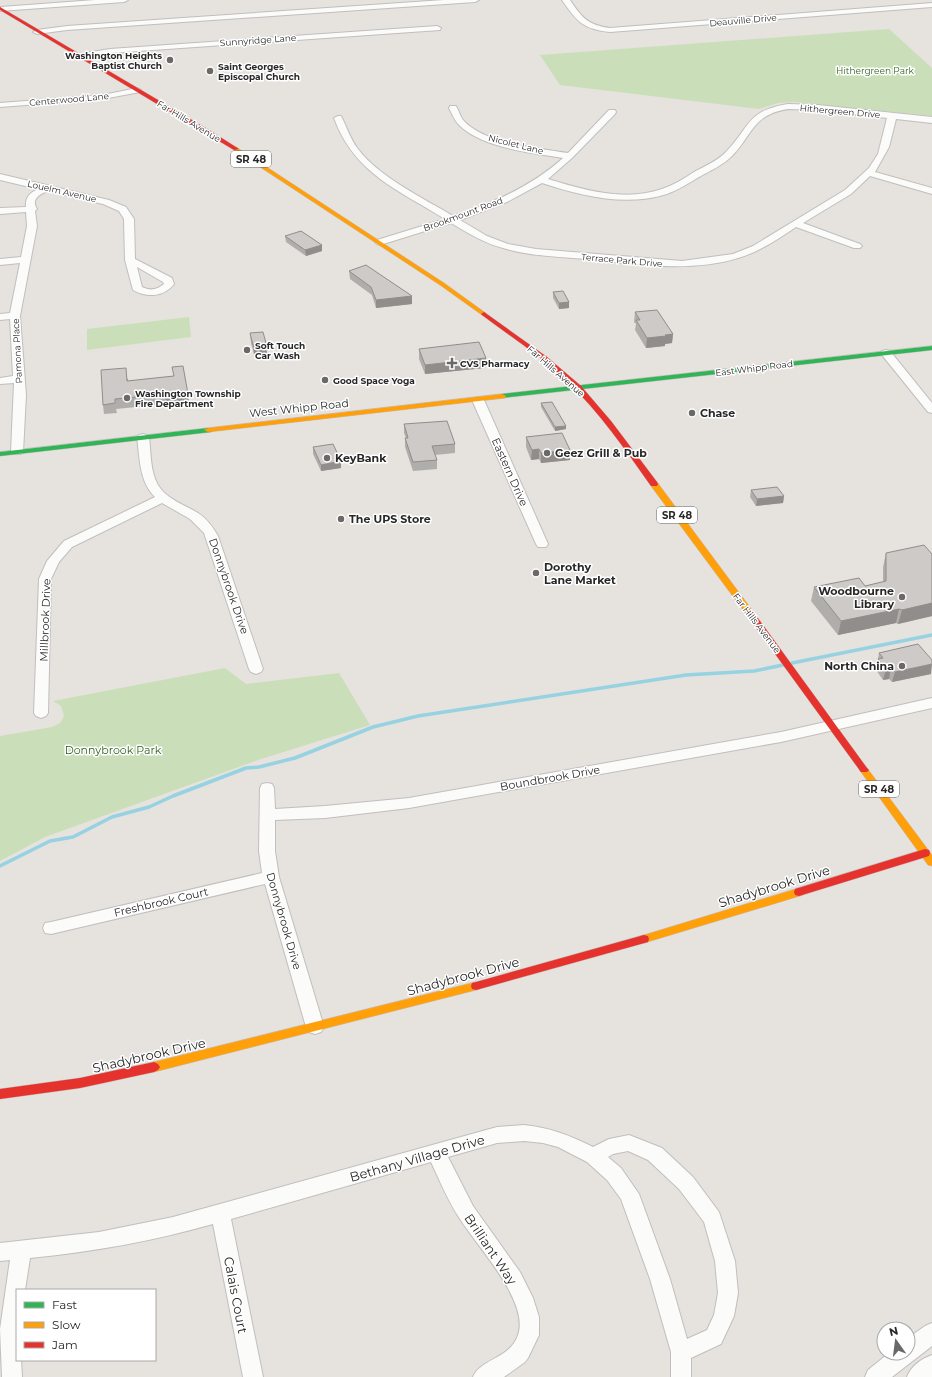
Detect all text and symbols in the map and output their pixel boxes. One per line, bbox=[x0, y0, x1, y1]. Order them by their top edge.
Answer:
street label: Deauville Drive bbox=[709, 12, 778, 28]
street label: Sunnyridge Lane bbox=[219, 32, 297, 48]
place label: Washington Heights Baptist Church bbox=[65, 50, 162, 71]
marker: Washington Heights Baptist Church bbox=[165, 55, 175, 65]
place label: Saint Georges Episcopal Church bbox=[218, 61, 300, 82]
park label: Hithergreen Park bbox=[836, 65, 915, 76]
marker: Saint Georges Episcopal Church bbox=[205, 66, 215, 76]
street label: Centerwood Lane bbox=[29, 90, 110, 108]
street label: Far Hills Avenue bbox=[155, 98, 223, 145]
street label: Hithergreen Drive bbox=[799, 102, 881, 120]
street label: Nicolet Lane bbox=[487, 132, 545, 156]
road number: SR 48 bbox=[231, 151, 271, 167]
street label: Louelm Avenue bbox=[26, 178, 98, 204]
street label: Brookmount Road bbox=[422, 195, 504, 233]
street label: Terrace Park Drive bbox=[581, 251, 664, 269]
street label: Pamona Place bbox=[10, 318, 24, 384]
place label: Soft Touch Car Wash bbox=[255, 340, 305, 361]
street label: Far Hills Avenue bbox=[525, 343, 587, 399]
marker: Soft Touch Car Wash bbox=[242, 345, 252, 355]
marker: CVS Pharmacy bbox=[447, 358, 457, 368]
place label: CVS Pharmacy bbox=[460, 358, 530, 369]
street label: East Whipp Road bbox=[715, 358, 793, 378]
marker: Good Space Yoga bbox=[320, 375, 330, 385]
place label: Good Space Yoga bbox=[333, 375, 415, 386]
place label: Washington Township Fire Department bbox=[135, 388, 241, 409]
marker: Washington Township Fire Department bbox=[122, 393, 132, 403]
street label: West Whipp Road bbox=[249, 396, 349, 420]
place label: Chase bbox=[700, 406, 735, 420]
marker: Chase bbox=[687, 408, 697, 418]
street label: Eastern Drive bbox=[489, 436, 531, 509]
place label: Geez Grill & Pub bbox=[555, 446, 647, 460]
marker: Geez Grill & Pub bbox=[542, 448, 552, 458]
place label: KeyBank bbox=[335, 451, 387, 465]
marker: KeyBank bbox=[322, 453, 332, 463]
road number: SR 48 bbox=[657, 507, 697, 523]
place label: The UPS Store bbox=[349, 512, 431, 526]
marker: The UPS Store bbox=[336, 514, 346, 524]
street label: Donnybrook Drive bbox=[206, 536, 252, 636]
place label: Dorothy Lane Market bbox=[544, 560, 616, 587]
marker: Dorothy Lane Market bbox=[531, 568, 541, 578]
street label: Millbrook Drive bbox=[37, 578, 53, 662]
place label: Woodbourne Library bbox=[818, 584, 894, 611]
street label: Far Hills Avenue bbox=[731, 591, 783, 656]
marker: Woodbourne Library bbox=[897, 592, 907, 602]
place label: North China bbox=[824, 659, 894, 673]
marker: North China bbox=[897, 661, 907, 671]
park label: Donnybrook Park bbox=[65, 743, 162, 757]
street label: Boundbrook Drive bbox=[499, 762, 601, 794]
road number: SR 48 bbox=[859, 781, 899, 797]
street label: Shadybrook Drive bbox=[716, 861, 832, 911]
street label: Donnybrook Drive bbox=[263, 871, 305, 972]
street label: Freshbrook Court bbox=[112, 884, 210, 920]
street label: Shadybrook Drive bbox=[405, 953, 521, 999]
street label: Shadybrook Drive bbox=[91, 1034, 207, 1076]
street label: Bethany Village Drive bbox=[348, 1131, 486, 1185]
street label: Brilliant Way bbox=[461, 1210, 521, 1288]
street label: Calais Court bbox=[221, 1255, 251, 1335]
legend bbox=[16, 1289, 156, 1361]
text: Fast bbox=[52, 1297, 77, 1312]
text: Slow bbox=[52, 1317, 81, 1332]
north arrow bbox=[876, 1321, 916, 1361]
text: N bbox=[888, 1323, 900, 1339]
text: Jam bbox=[51, 1337, 78, 1352]

